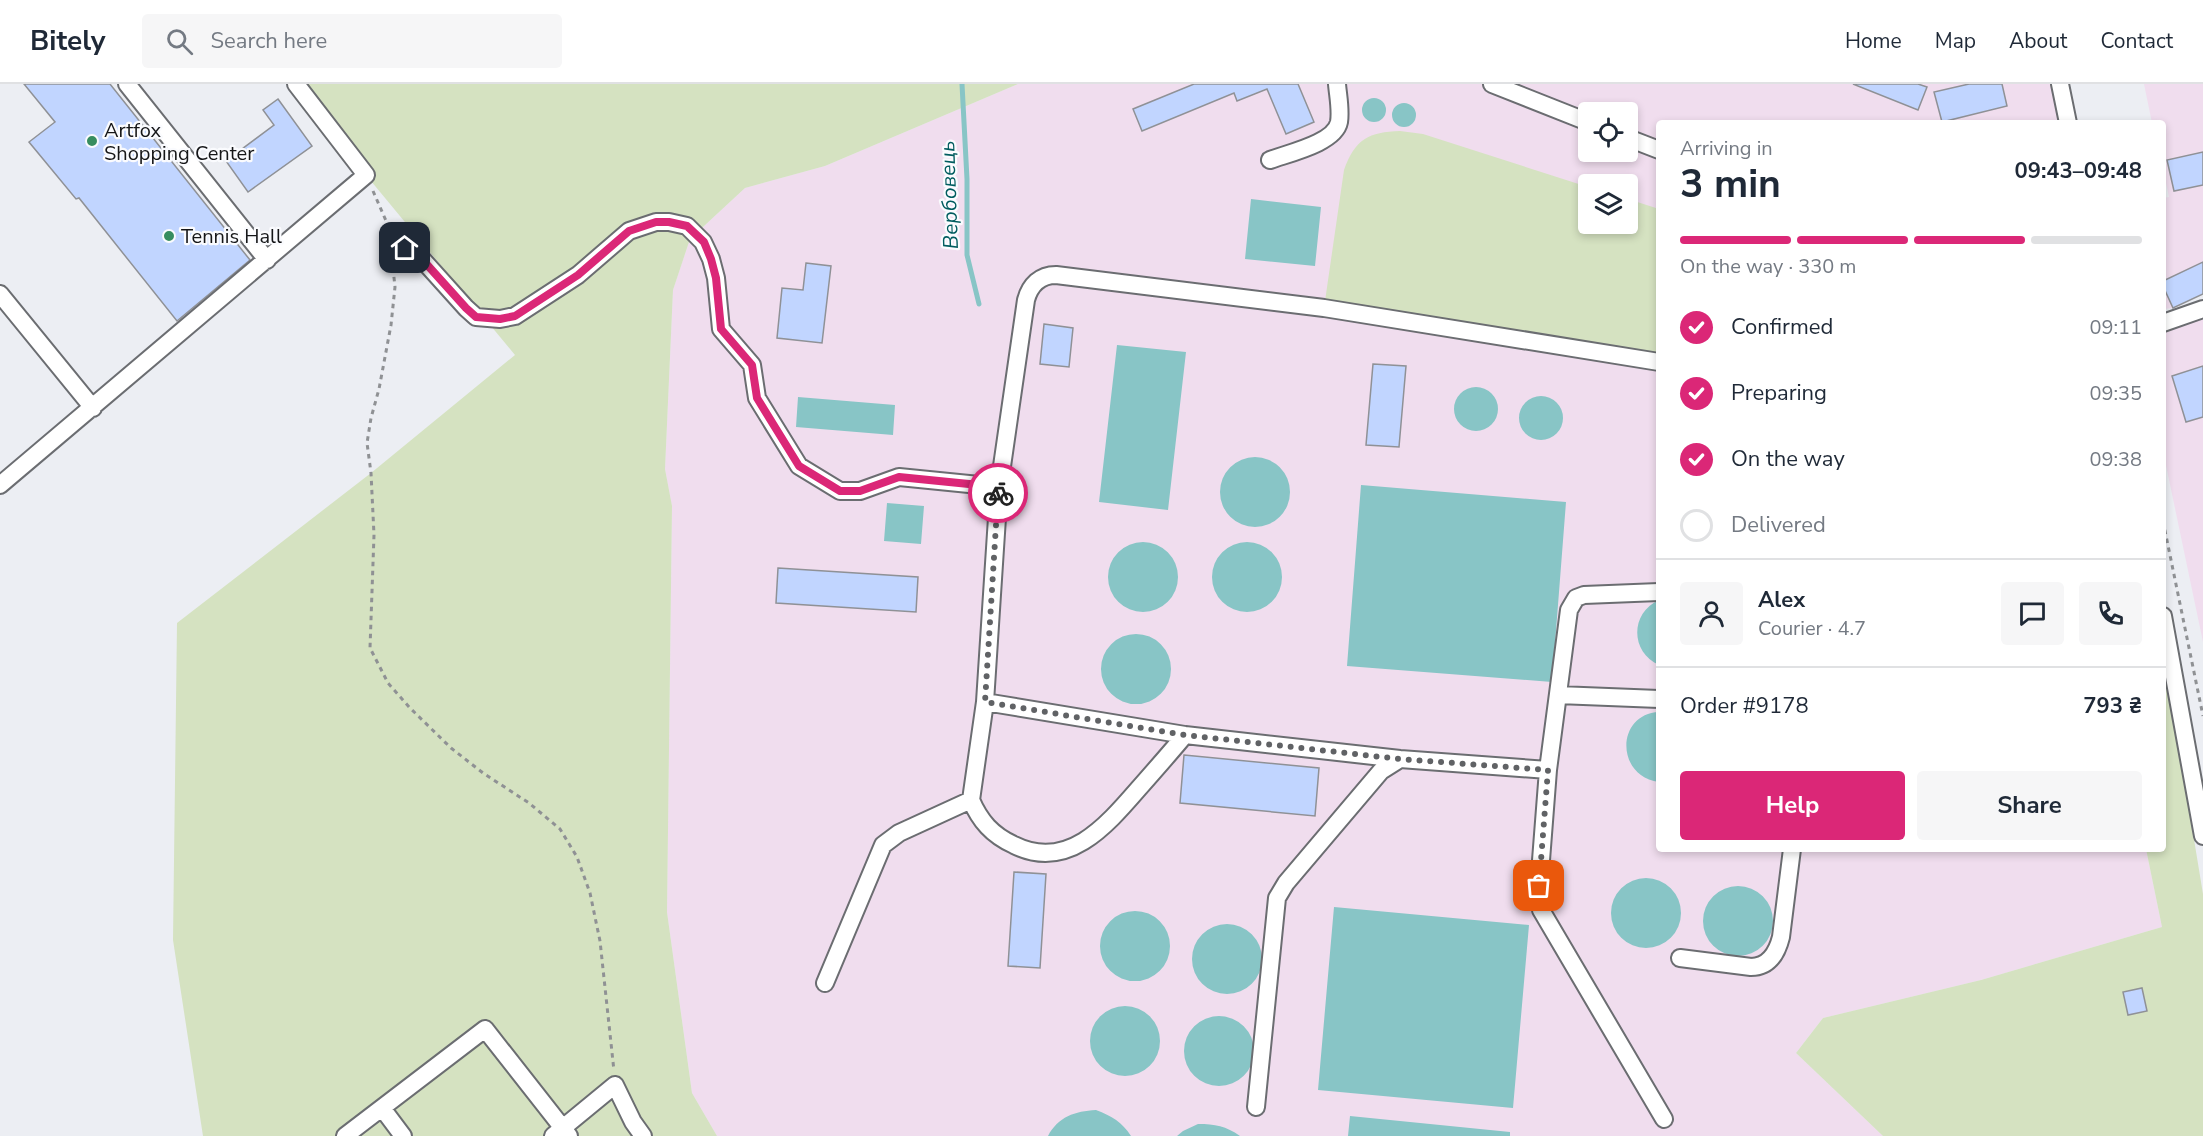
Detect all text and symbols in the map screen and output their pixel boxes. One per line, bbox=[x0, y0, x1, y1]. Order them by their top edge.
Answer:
search box bbox=[142, 14, 562, 68]
text: Bitely bbox=[30, 22, 106, 60]
icon: search bbox=[163, 25, 196, 58]
text: Search here bbox=[211, 26, 327, 56]
text: Home bbox=[1845, 27, 1902, 55]
text: Map bbox=[1935, 27, 1976, 55]
text: About bbox=[2009, 27, 2067, 55]
text: Contact bbox=[2100, 27, 2173, 55]
map controls bbox=[1578, 102, 1638, 234]
button: locate bbox=[1578, 102, 1638, 162]
place label: Artfox Shopping Center bbox=[104, 117, 254, 167]
marker: Artfox Shopping Center bbox=[85, 134, 99, 148]
text: Arriving in bbox=[1680, 135, 1773, 162]
water label: Вербовець bbox=[933, 140, 965, 250]
text: 09:43–09:48 bbox=[2014, 156, 2142, 186]
text: 3 min bbox=[1680, 158, 1781, 211]
button: layers bbox=[1578, 174, 1638, 234]
pin bbox=[379, 222, 430, 273]
place label: Tennis Hall bbox=[181, 223, 282, 250]
marker: Tennis Hall bbox=[162, 229, 176, 243]
icon: home bbox=[388, 231, 421, 264]
text: On the way · 330 m bbox=[1680, 253, 1856, 280]
icon: check bbox=[1680, 311, 1713, 344]
text: Confirmed bbox=[1731, 312, 1833, 342]
text: 09:11 bbox=[2089, 314, 2142, 341]
icon: check bbox=[1680, 377, 1713, 410]
text: Preparing bbox=[1731, 378, 1827, 408]
text: 09:35 bbox=[2089, 380, 2142, 407]
icon: check bbox=[1680, 443, 1713, 476]
text: On the way bbox=[1731, 444, 1845, 474]
text: 09:38 bbox=[2089, 446, 2142, 473]
courier bbox=[968, 463, 1028, 523]
icon: bike bbox=[982, 477, 1015, 510]
text: Delivered bbox=[1731, 510, 1826, 540]
button: person bbox=[1680, 582, 1743, 645]
button: chat bbox=[2001, 582, 2064, 645]
button: phone bbox=[2079, 582, 2142, 645]
text: Alex bbox=[1758, 585, 1805, 615]
text: Courier · 4.7 bbox=[1758, 615, 1866, 642]
text: Order #9178 bbox=[1680, 691, 1809, 721]
text: 793 ₴ bbox=[2083, 691, 2142, 721]
button: Help bbox=[1680, 771, 1905, 840]
button: Share bbox=[1917, 771, 2142, 840]
pin bbox=[1513, 860, 1564, 911]
icon: bag bbox=[1522, 869, 1555, 902]

